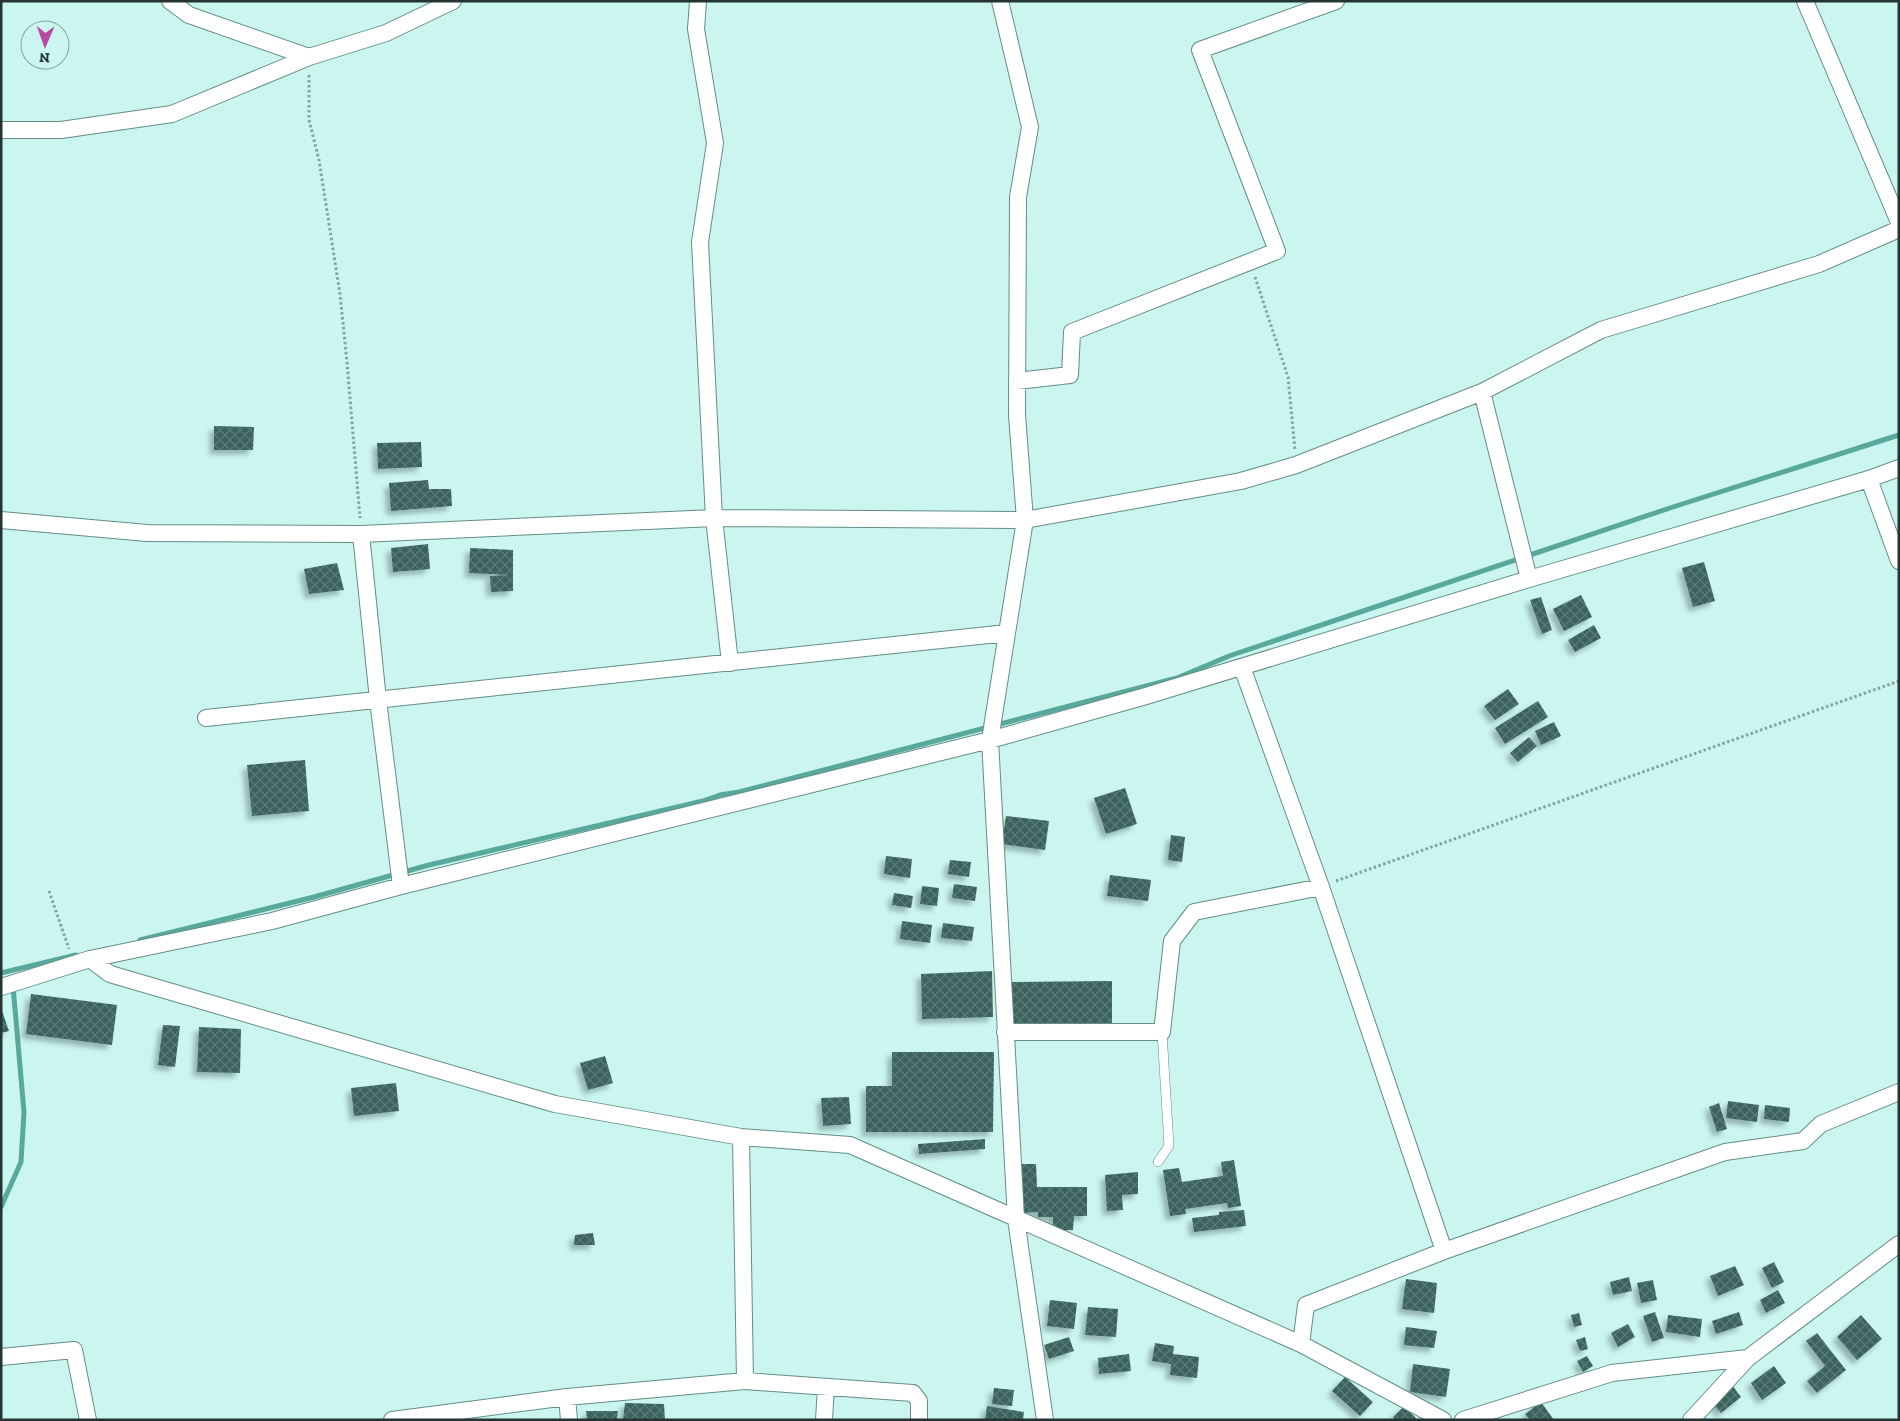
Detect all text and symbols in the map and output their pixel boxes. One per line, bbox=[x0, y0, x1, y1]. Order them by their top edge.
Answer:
north arrow bbox=[20, 20, 70, 70]
text: N bbox=[39, 49, 50, 66]

